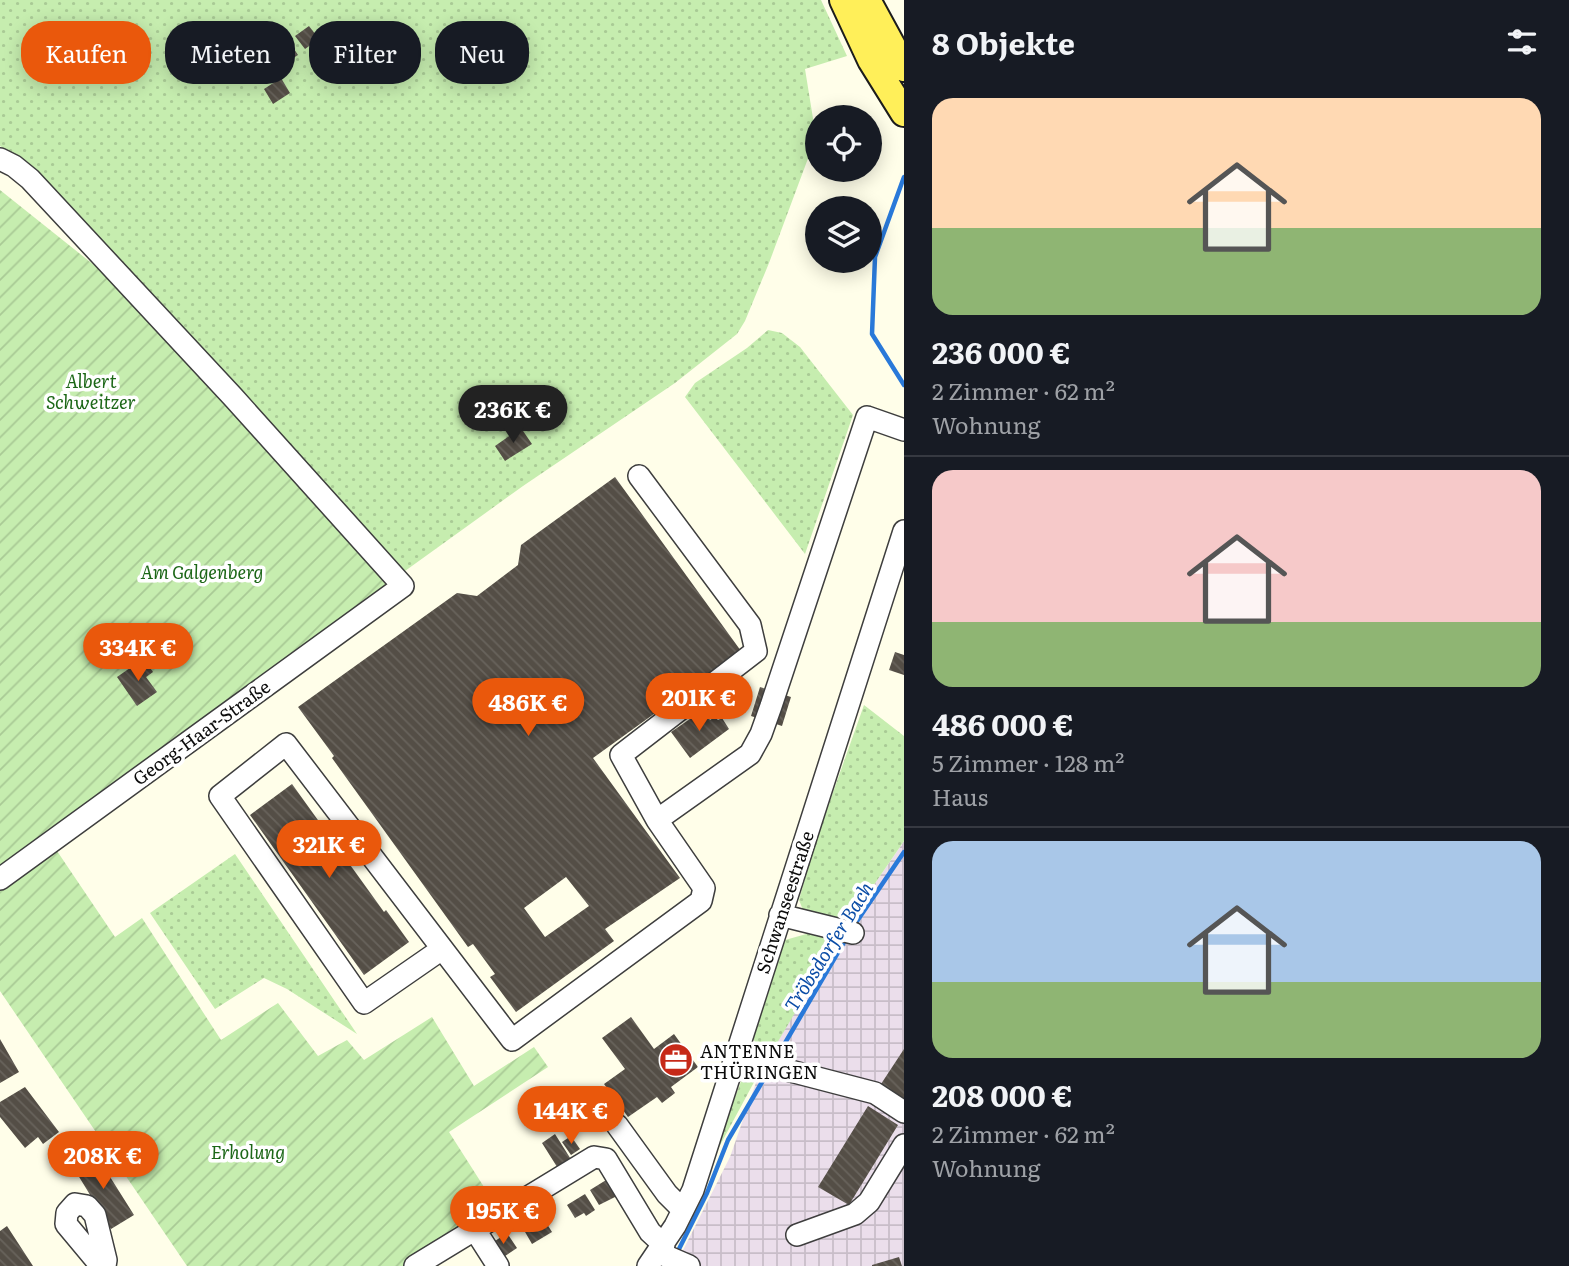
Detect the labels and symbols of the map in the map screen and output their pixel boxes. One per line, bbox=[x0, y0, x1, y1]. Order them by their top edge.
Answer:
park label: Albert Schweitzer bbox=[46, 367, 136, 415]
pin: 236K € bbox=[456, 386, 570, 445]
park label: Am Galgenberg bbox=[140, 558, 264, 585]
pin: 334K € bbox=[81, 624, 195, 683]
street label: Georg-Haar-Straße bbox=[127, 673, 275, 791]
pin: 201K € bbox=[642, 674, 756, 733]
pin: 486K € bbox=[471, 678, 585, 738]
pin: 321K € bbox=[272, 820, 386, 880]
street label: Schwanseestraße bbox=[748, 827, 820, 977]
water label: Tröbsdorfer Bach bbox=[777, 876, 879, 1016]
place label: ANTENNE THÜRINGEN bbox=[700, 1037, 818, 1085]
office icon: ANTENNE THÜRINGEN bbox=[657, 1041, 695, 1079]
pin: 144K € bbox=[514, 1086, 628, 1146]
pin: 208K € bbox=[46, 1132, 160, 1191]
park label: Erholung bbox=[211, 1138, 285, 1165]
pin: 195K € bbox=[446, 1186, 560, 1246]

